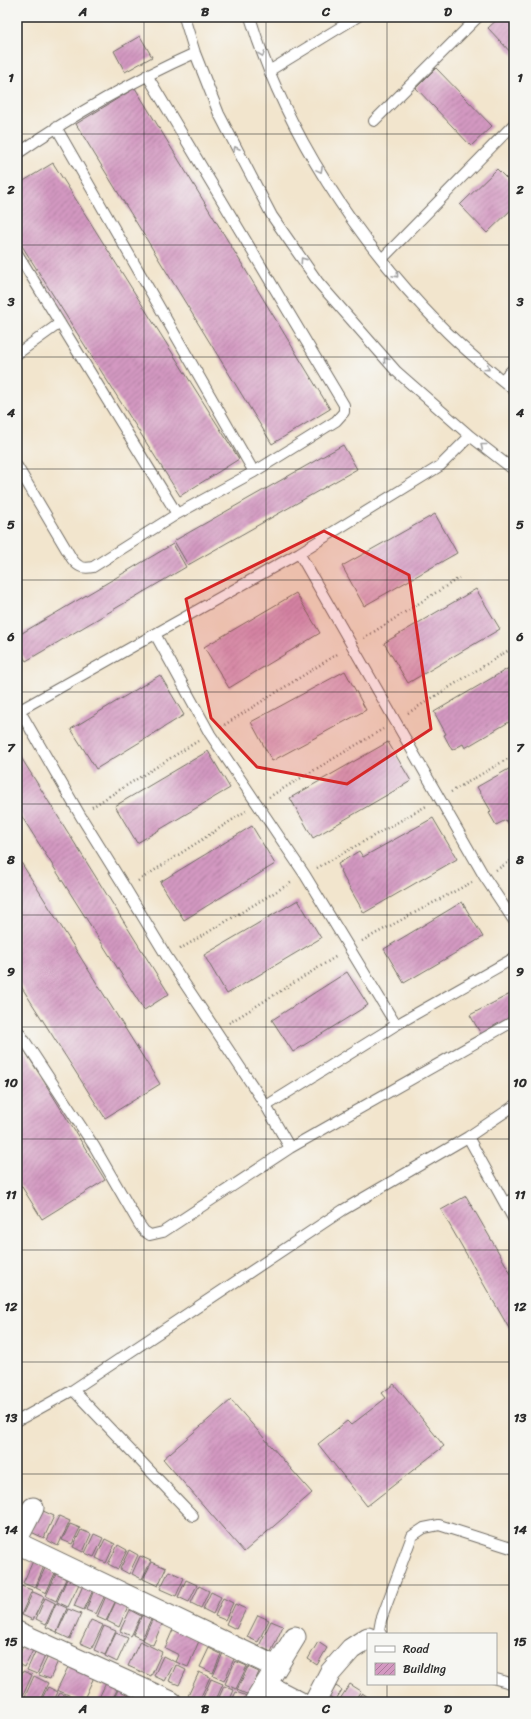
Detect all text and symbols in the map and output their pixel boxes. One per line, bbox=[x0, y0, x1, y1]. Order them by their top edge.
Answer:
text: A bbox=[78, 0, 87, 23]
text: B bbox=[201, 0, 210, 23]
text: C bbox=[321, 0, 331, 23]
text: D bbox=[444, 0, 452, 23]
one-way arrow bbox=[258, 50, 266, 57]
text: 1 bbox=[8, 66, 14, 89]
text: 1 bbox=[517, 66, 523, 89]
one-way arrow bbox=[234, 145, 241, 153]
one-way arrow bbox=[315, 166, 322, 174]
text: 2 bbox=[6, 178, 15, 201]
text: 2 bbox=[515, 178, 524, 201]
one-way arrow bbox=[300, 257, 308, 264]
one-way arrow bbox=[391, 271, 398, 278]
text: 3 bbox=[6, 290, 15, 313]
text: 3 bbox=[515, 290, 524, 313]
one-way arrow bbox=[384, 357, 391, 364]
one-way arrow bbox=[483, 363, 490, 370]
text: 4 bbox=[6, 401, 16, 424]
text: 4 bbox=[515, 401, 525, 424]
one-way arrow bbox=[481, 444, 488, 451]
text: 5 bbox=[7, 513, 15, 536]
text: 5 bbox=[516, 513, 524, 536]
text: 6 bbox=[6, 625, 15, 648]
text: 6 bbox=[515, 625, 524, 648]
text: 7 bbox=[7, 736, 16, 759]
text: 7 bbox=[516, 736, 525, 759]
text: 8 bbox=[6, 848, 15, 871]
text: 8 bbox=[515, 848, 524, 871]
text: 9 bbox=[7, 960, 15, 983]
text: 9 bbox=[516, 960, 524, 983]
text: 10 bbox=[4, 1071, 18, 1094]
text: 10 bbox=[513, 1071, 527, 1094]
text: 11 bbox=[5, 1183, 17, 1206]
text: 11 bbox=[514, 1183, 526, 1206]
text: 12 bbox=[4, 1295, 18, 1318]
text: 12 bbox=[513, 1295, 527, 1318]
text: 13 bbox=[5, 1406, 18, 1429]
text: 13 bbox=[514, 1406, 527, 1429]
text: 14 bbox=[4, 1518, 19, 1541]
text: 14 bbox=[513, 1518, 528, 1541]
text: 15 bbox=[4, 1630, 18, 1653]
text: 15 bbox=[513, 1630, 527, 1653]
legend bbox=[367, 1633, 497, 1685]
text: Road bbox=[403, 1638, 430, 1660]
text: Building bbox=[403, 1658, 446, 1680]
text: A bbox=[78, 1697, 87, 1719]
text: B bbox=[201, 1697, 210, 1719]
text: C bbox=[321, 1697, 331, 1719]
text: D bbox=[444, 1697, 452, 1719]

